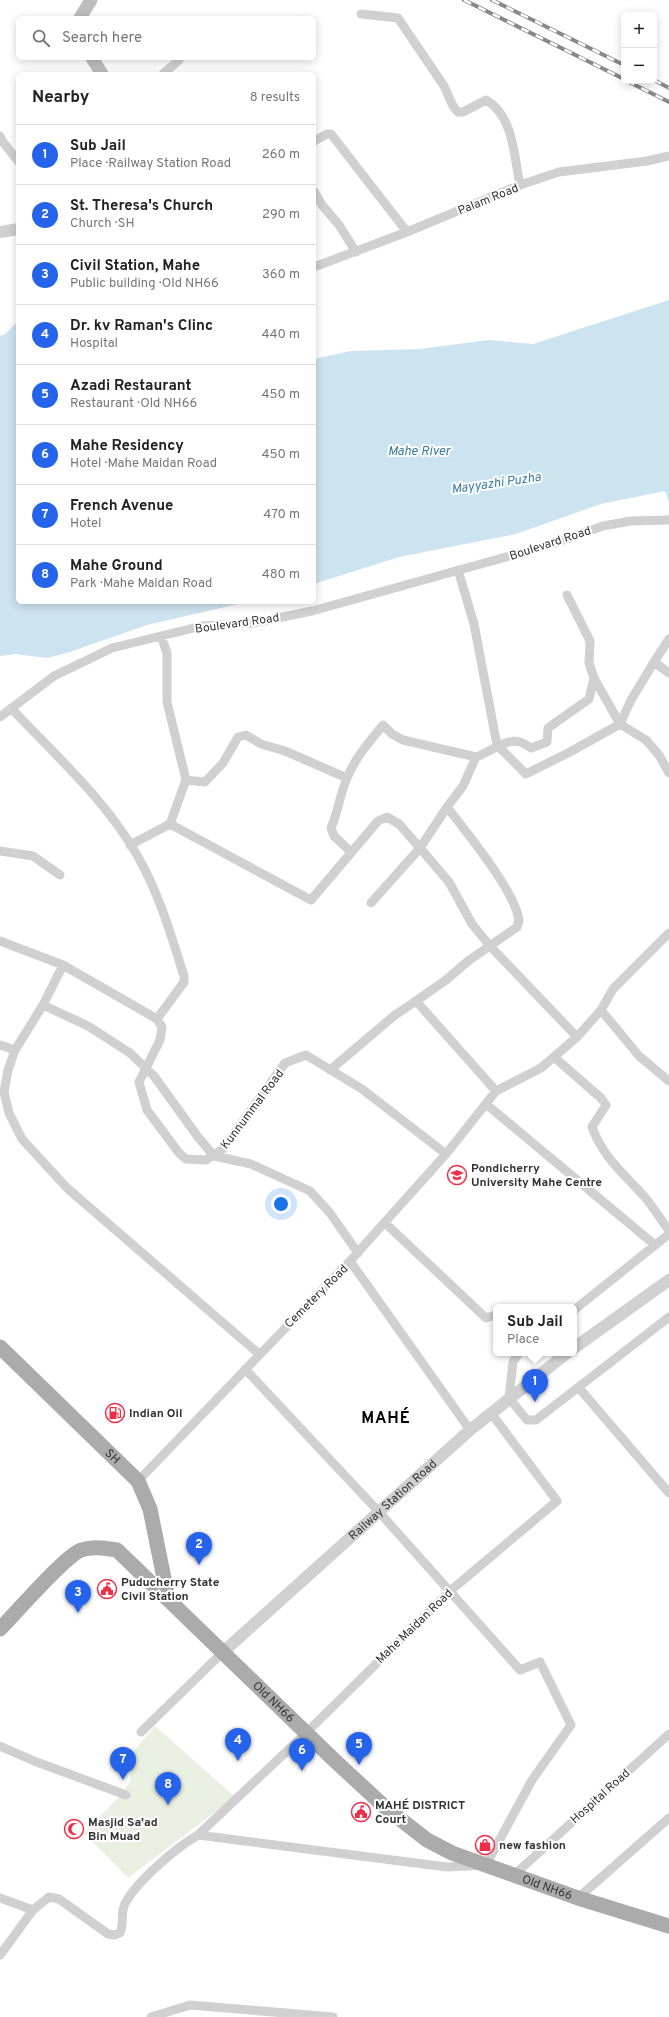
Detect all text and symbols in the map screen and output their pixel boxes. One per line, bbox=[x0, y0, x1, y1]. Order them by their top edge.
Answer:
map controls bbox=[621, 12, 657, 84]
button: + bbox=[621, 12, 657, 48]
search box bbox=[16, 16, 316, 60]
icon: search bbox=[30, 27, 52, 49]
text: Search here bbox=[62, 29, 142, 48]
button: − bbox=[621, 48, 657, 84]
text: Nearby bbox=[32, 87, 89, 109]
text: 8 results bbox=[250, 90, 300, 106]
text: Sub Jail bbox=[70, 137, 126, 156]
text: 1 bbox=[42, 147, 48, 163]
text: 260 m bbox=[262, 147, 300, 163]
text: Place · Railway Station Road bbox=[70, 156, 231, 172]
street label: Palam Road bbox=[456, 181, 521, 219]
text: St. Theresa's Church bbox=[70, 197, 213, 216]
text: 2 bbox=[41, 207, 49, 223]
text: 290 m bbox=[262, 207, 300, 223]
text: Church · SH bbox=[70, 216, 135, 232]
text: Civil Station, Mahe bbox=[70, 257, 200, 276]
text: 3 bbox=[41, 267, 49, 283]
text: 360 m bbox=[262, 267, 300, 283]
text: Public building · Old NH66 bbox=[70, 276, 219, 292]
text: Dr. kv Raman's Clinc bbox=[70, 317, 213, 336]
text: 4 bbox=[41, 327, 49, 343]
text: 440 m bbox=[261, 327, 300, 343]
text: Hospital bbox=[70, 336, 118, 352]
text: Azadi Restaurant bbox=[70, 377, 191, 396]
text: 5 bbox=[41, 387, 49, 403]
text: 450 m bbox=[261, 387, 300, 403]
text: Restaurant · Old NH66 bbox=[70, 396, 197, 412]
text: Mahe Residency bbox=[70, 437, 184, 456]
water label: Mahe River bbox=[388, 444, 451, 460]
text: 6 bbox=[41, 447, 49, 463]
text: 450 m bbox=[261, 447, 300, 463]
text: Hotel · Mahe Maidan Road bbox=[70, 456, 217, 472]
water label: Mayyazhi Puzha bbox=[450, 470, 542, 498]
text: French Avenue bbox=[70, 497, 173, 516]
text: 7 bbox=[42, 507, 48, 523]
text: 470 m bbox=[263, 507, 300, 523]
text: Hotel bbox=[70, 516, 101, 532]
street label: Boulevard Road bbox=[507, 523, 593, 565]
text: Mahe Ground bbox=[70, 557, 163, 576]
text: 8 bbox=[41, 567, 49, 583]
text: 480 m bbox=[262, 567, 300, 583]
text: Park · Mahe Maidan Road bbox=[70, 576, 212, 592]
street label: Boulevard Road bbox=[194, 610, 280, 638]
street label: Kunnummal Road bbox=[218, 1067, 288, 1153]
place label: Pondicherry University Mahe Centre bbox=[471, 1161, 602, 1191]
school or university icon: Pondicherry University Mahe Centre bbox=[446, 1164, 468, 1186]
your location bbox=[271, 1194, 291, 1214]
street label: Cemetery Road bbox=[281, 1261, 352, 1332]
popup bbox=[493, 1304, 577, 1356]
text: Sub Jail bbox=[507, 1313, 563, 1332]
text: Place bbox=[507, 1332, 539, 1348]
pin: 1 bbox=[522, 1369, 548, 1402]
fuel station icon: Indian Oil bbox=[104, 1402, 126, 1424]
place label: Indian Oil bbox=[129, 1406, 182, 1422]
district label: MAHÉ bbox=[361, 1407, 411, 1429]
street label: SH bbox=[101, 1446, 123, 1468]
street label: Railway Station Road bbox=[346, 1456, 441, 1544]
pin: 2 bbox=[186, 1532, 212, 1565]
place label: Puducherry State Civil Station bbox=[121, 1575, 220, 1605]
public building icon: Puducherry State Civil Station bbox=[96, 1578, 118, 1600]
pin: 3 bbox=[65, 1580, 91, 1613]
street label: Mahe Maidan Road bbox=[373, 1586, 457, 1668]
street label: Old NH66 bbox=[249, 1678, 298, 1726]
pin: 4 bbox=[225, 1728, 251, 1761]
pin: 5 bbox=[346, 1732, 372, 1765]
pin: 6 bbox=[289, 1738, 315, 1771]
pin: 7 bbox=[110, 1747, 136, 1780]
street label: Hospital Road bbox=[567, 1766, 634, 1828]
pin: 8 bbox=[155, 1772, 181, 1805]
place label: MAHÉ DISTRICT Court bbox=[375, 1798, 465, 1828]
public building icon: MAHÉ DISTRICT Court bbox=[350, 1801, 372, 1823]
place label: Masjid Sa'ad Bin Muad bbox=[88, 1815, 158, 1845]
mosque icon: Masjid Sa'ad Bin Muad bbox=[63, 1818, 85, 1840]
shop icon: new fashion bbox=[474, 1834, 496, 1856]
place label: new fashion bbox=[499, 1838, 566, 1854]
street label: Old NH66 bbox=[519, 1872, 574, 1904]

